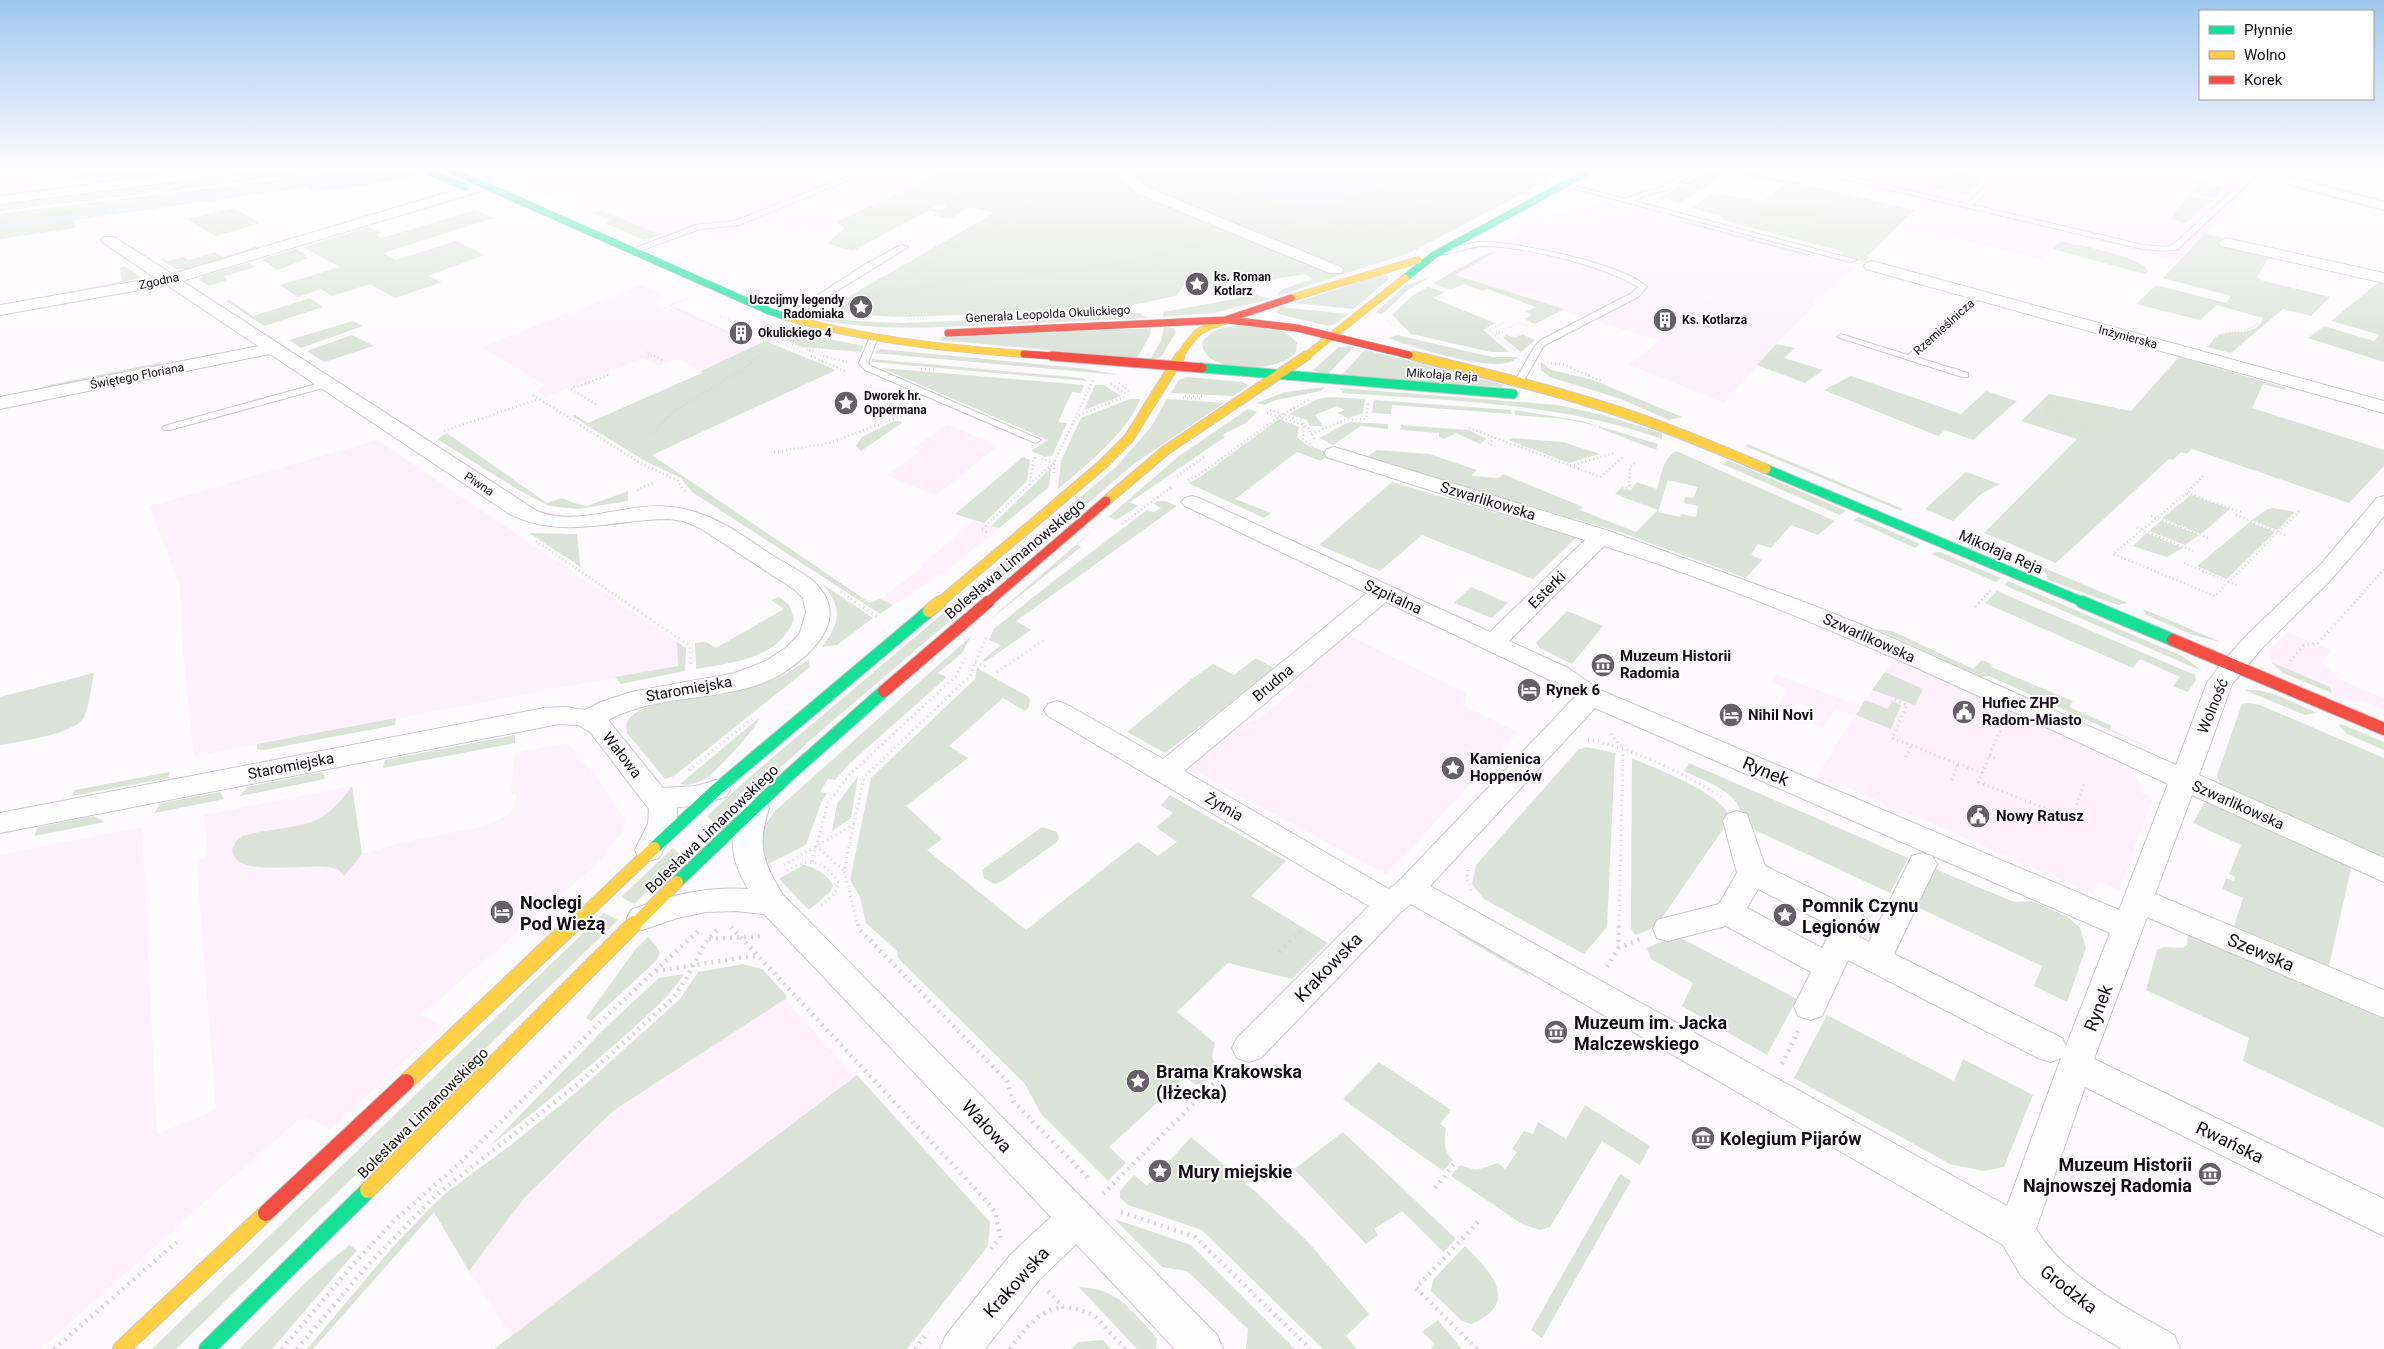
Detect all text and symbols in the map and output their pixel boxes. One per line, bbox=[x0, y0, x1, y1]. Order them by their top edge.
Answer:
legend bbox=[2199, 10, 2374, 100]
text: Płynnie bbox=[2244, 21, 2293, 39]
text: Wolno bbox=[2244, 46, 2286, 64]
text: Korek bbox=[2244, 71, 2283, 89]
street label: Zgodna bbox=[138, 270, 180, 292]
place label: ks. Roman Kotlarz bbox=[1214, 270, 1271, 298]
place icon: ks. Roman Kotlarz bbox=[1184, 271, 1210, 297]
place label: Uczcijmy legendy Radomiaka bbox=[749, 293, 845, 321]
place icon: Uczcijmy legendy Radomiaka bbox=[848, 294, 874, 320]
street label: Rzemieślnicza bbox=[1911, 296, 1977, 358]
street label: Generała Leopolda Okulickiego bbox=[965, 303, 1131, 325]
building icon: Ks. Kotlarza bbox=[1652, 307, 1678, 333]
place label: Ks. Kotlarza bbox=[1682, 313, 1748, 327]
building icon: Okulickiego 4 bbox=[728, 320, 754, 346]
street label: Inżynierska bbox=[2097, 322, 2159, 352]
place label: Okulickiego 4 bbox=[758, 326, 832, 340]
street label: Świętego Floriana bbox=[89, 359, 185, 392]
street label: Mikołaja Reja bbox=[1406, 366, 1478, 384]
place label: Dworek hr. Oppermana bbox=[864, 389, 927, 417]
place icon: Dworek hr. Oppermana bbox=[833, 390, 859, 416]
street label: Piwna bbox=[461, 469, 497, 499]
street label: Szwarlikowska bbox=[1438, 478, 1538, 524]
street label: Bolesława Limanowskiego bbox=[941, 495, 1089, 623]
street label: Mikołaja Reja bbox=[1956, 526, 2046, 578]
street label: Esterki bbox=[1525, 568, 1569, 612]
street label: Szpitalna bbox=[1361, 576, 1425, 618]
street label: Szwarlikowska bbox=[1820, 610, 1918, 666]
place label: Muzeum Historii Radomia bbox=[1620, 647, 1731, 682]
museum icon: Muzeum Historii Radomia bbox=[1590, 652, 1616, 678]
street label: Brudna bbox=[1249, 661, 1297, 705]
street label: Staromiejska bbox=[644, 673, 734, 705]
street label: Wolność bbox=[2194, 676, 2232, 736]
hotel icon: Rynek 6 bbox=[1516, 677, 1542, 703]
place label: Rynek 6 bbox=[1546, 681, 1600, 699]
place label: Hufiec ZHP Radom-Miasto bbox=[1982, 694, 2082, 729]
public building icon: Hufiec ZHP Radom-Miasto bbox=[1951, 699, 1977, 725]
hotel icon: Nihil Novi bbox=[1718, 702, 1744, 728]
place label: Nihil Novi bbox=[1748, 706, 1813, 724]
street label: Wałowa bbox=[599, 728, 645, 782]
street label: Staromiejska bbox=[246, 749, 336, 783]
place label: Kamienica Hoppenów bbox=[1470, 750, 1542, 785]
street label: Rynek bbox=[1740, 752, 1793, 790]
place icon: Kamienica Hoppenów bbox=[1440, 755, 1466, 781]
street label: Bolesława Limanowskiego bbox=[642, 761, 782, 897]
street label: Szwarlikowska bbox=[2189, 777, 2287, 833]
street label: Żytnia bbox=[1202, 789, 1246, 825]
public building icon: Nowy Ratusz bbox=[1965, 803, 1991, 829]
place label: Nowy Ratusz bbox=[1996, 807, 2084, 825]
place label: Noclegi Pod Wieżą bbox=[520, 892, 606, 934]
place label: Pomnik Czynu Legionów bbox=[1802, 895, 1918, 937]
hotel icon: Noclegi Pod Wieżą bbox=[489, 899, 515, 925]
place icon: Pomnik Czynu Legionów bbox=[1772, 902, 1798, 928]
street label: Krakowska bbox=[1290, 928, 1366, 1006]
street label: Szewska bbox=[2224, 929, 2298, 975]
street label: Rynek bbox=[2080, 981, 2117, 1034]
place label: Muzeum im. Jacka Malczewskiego bbox=[1574, 1012, 1727, 1054]
museum icon: Muzeum im. Jacka Malczewskiego bbox=[1543, 1019, 1569, 1045]
street label: Bolesława Limanowskiego bbox=[354, 1044, 492, 1182]
place label: Brama Krakowska (Iłżecka) bbox=[1156, 1061, 1302, 1104]
place icon: Brama Krakowska (Iłżecka) bbox=[1125, 1068, 1151, 1094]
street label: Wałowa bbox=[958, 1095, 1016, 1157]
street label: Rwańska bbox=[2193, 1117, 2267, 1167]
museum icon: Kolegium Pijarów bbox=[1690, 1125, 1716, 1151]
place label: Kolegium Pijarów bbox=[1720, 1128, 1861, 1149]
place label: Muzeum Historii Najnowszej Radomia bbox=[2023, 1154, 2192, 1196]
place icon: Mury miejskie bbox=[1147, 1158, 1173, 1184]
place label: Mury miejskie bbox=[1178, 1161, 1293, 1182]
museum icon: Muzeum Historii Najnowszej Radomia bbox=[2197, 1161, 2223, 1187]
street label: Krakowska bbox=[979, 1242, 1053, 1322]
street label: Grodzka bbox=[2036, 1260, 2102, 1318]

